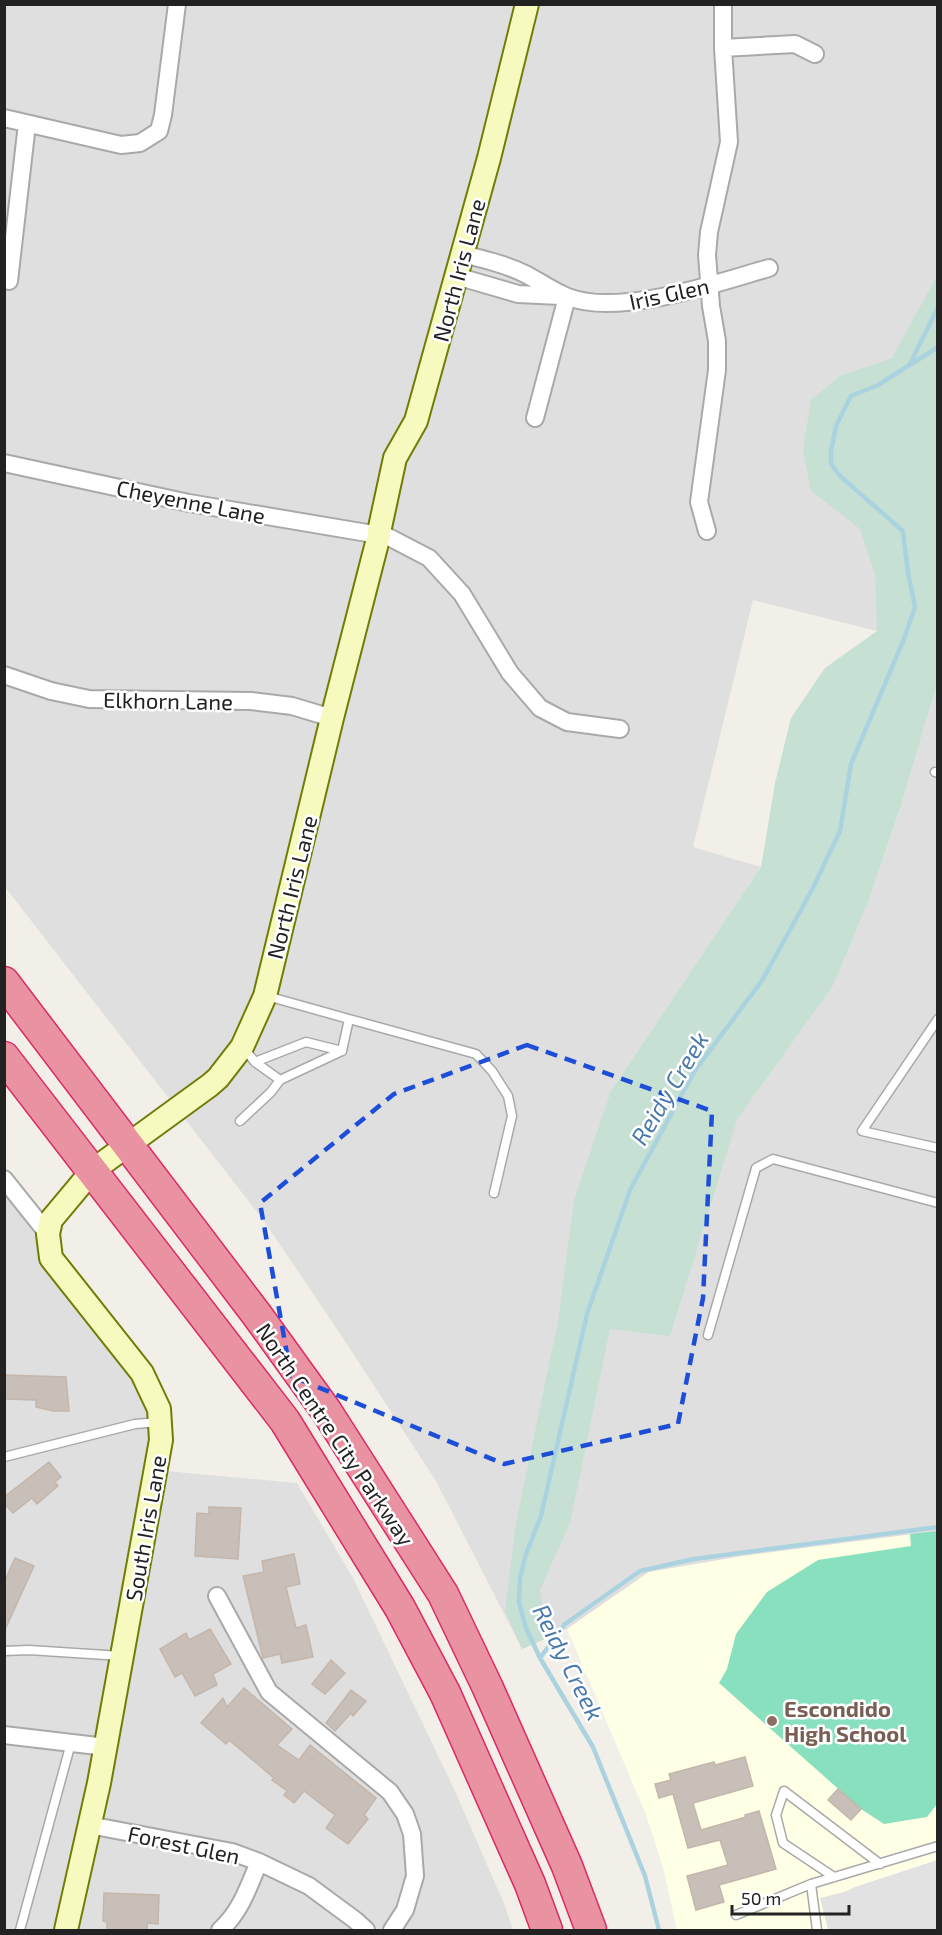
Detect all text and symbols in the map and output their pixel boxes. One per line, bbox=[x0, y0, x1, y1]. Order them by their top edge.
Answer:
street label: North Iris Lane bbox=[426, 196, 490, 344]
street label: Iris Glen bbox=[627, 272, 711, 314]
street label: Cheyenne Lane bbox=[115, 474, 267, 528]
street label: Elkhorn Lane bbox=[103, 686, 233, 714]
street label: North Iris Lane bbox=[261, 813, 321, 961]
water label: Reidy Creek bbox=[624, 1026, 714, 1150]
street label: North Centre City Parkway bbox=[252, 1318, 420, 1551]
street label: South Iris Lane bbox=[119, 1453, 171, 1603]
water label: Reidy Creek bbox=[527, 1599, 611, 1725]
place label: Escondido High School bbox=[784, 1695, 907, 1746]
marker: Escondido High School bbox=[765, 1714, 779, 1728]
street label: Forest Glen bbox=[126, 1819, 242, 1869]
scale bar bbox=[732, 1878, 849, 1916]
text: 50 m bbox=[741, 1887, 781, 1909]

